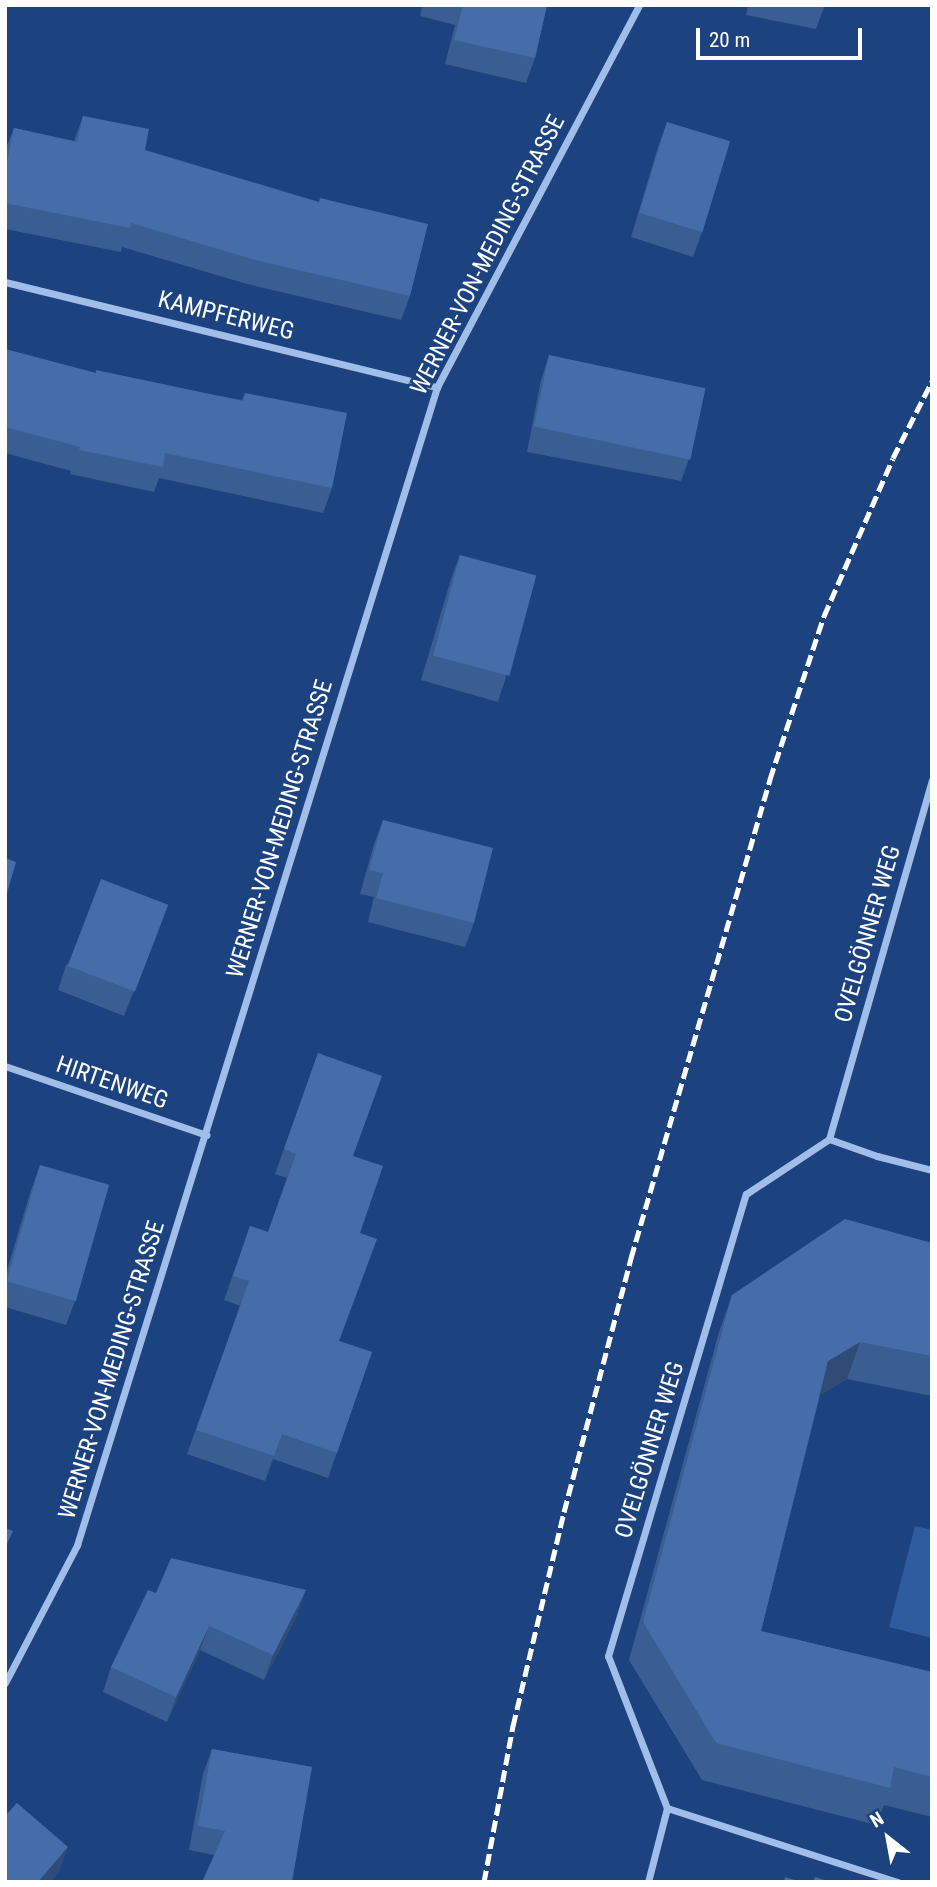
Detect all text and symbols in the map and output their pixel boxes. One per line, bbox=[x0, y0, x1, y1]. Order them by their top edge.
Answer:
scale bar bbox=[699, 14, 865, 58]
text: 20 m bbox=[709, 28, 750, 52]
street label: WERNER-VON-MEDING-STRASSE bbox=[405, 110, 571, 400]
street label: KAMPFERWEG bbox=[155, 285, 297, 347]
street label: WERNER-VON-MEDING-STRASSE bbox=[221, 677, 339, 981]
street label: OVELGÖNNER WEG bbox=[829, 842, 907, 1026]
street label: HIRTENWEG bbox=[52, 1050, 172, 1116]
street label: WERNER-VON-MEDING-STRASSE bbox=[53, 1218, 171, 1522]
street label: OVELGÖNNER WEG bbox=[609, 1358, 691, 1542]
north arrow bbox=[853, 1803, 923, 1873]
text: N bbox=[866, 1807, 888, 1832]

